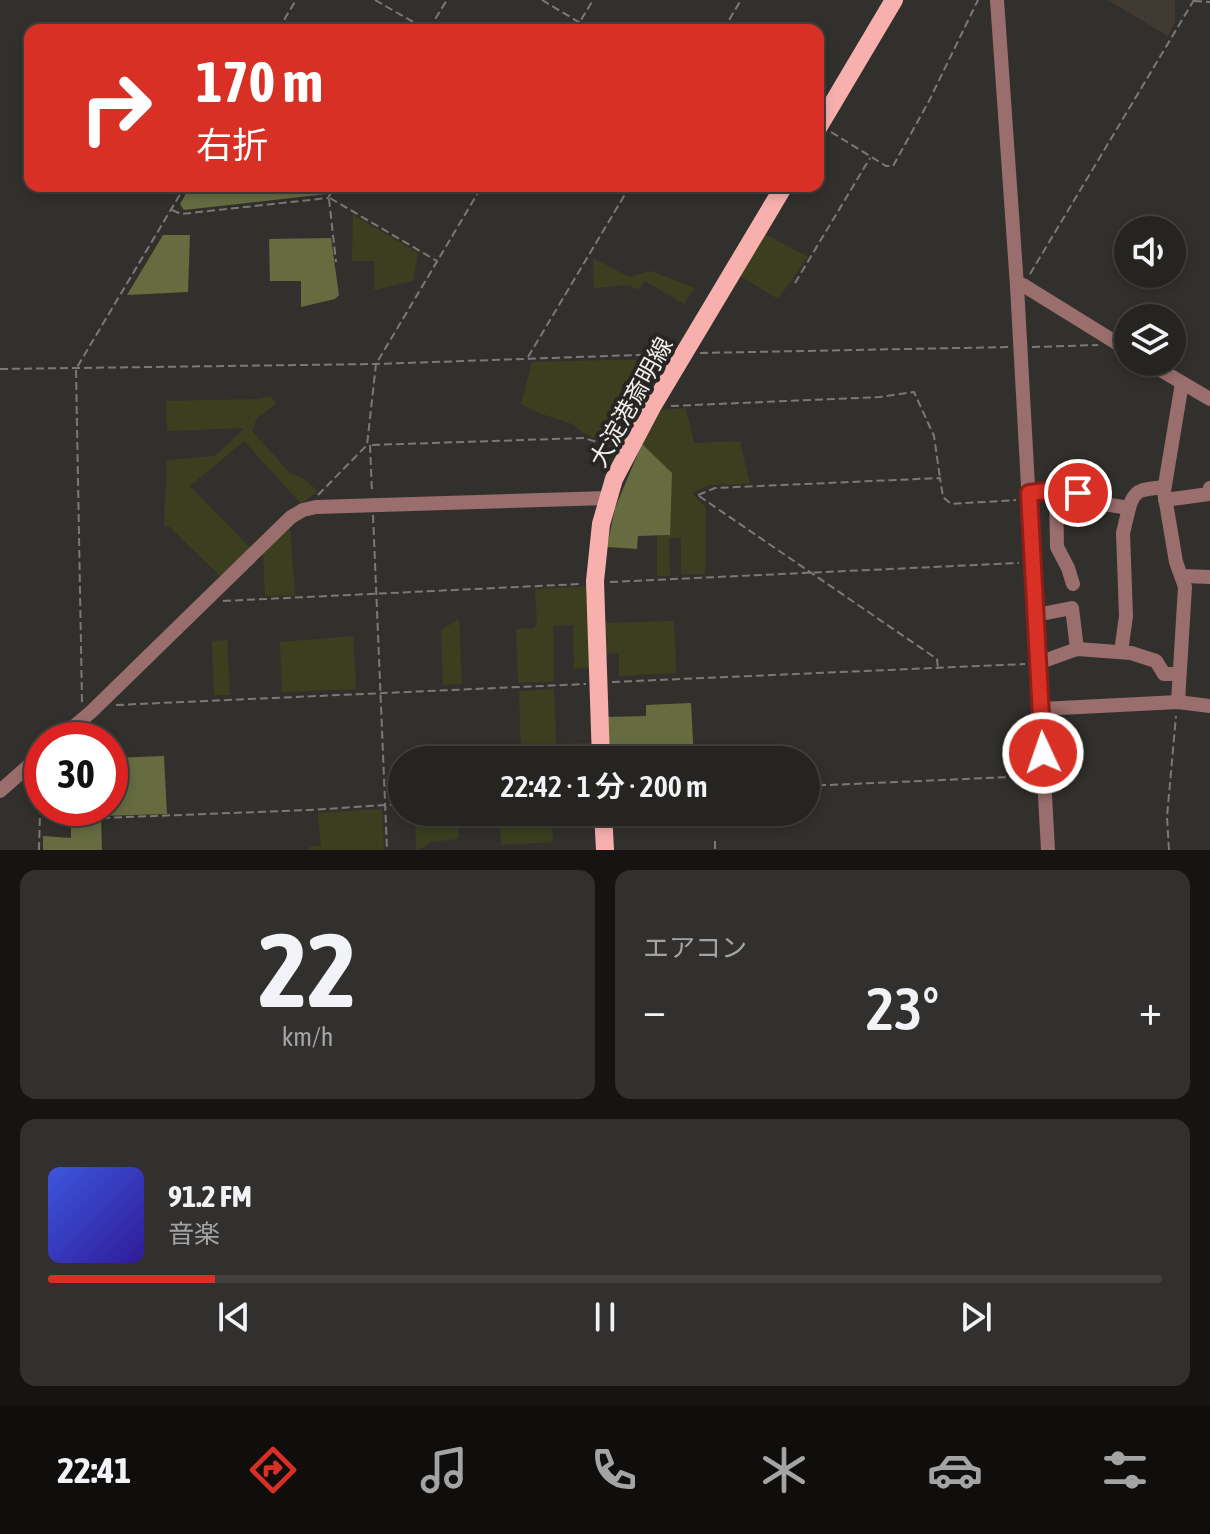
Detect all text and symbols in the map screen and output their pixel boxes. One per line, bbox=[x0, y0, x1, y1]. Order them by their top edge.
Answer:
text: 170 m bbox=[196, 50, 323, 114]
icon: right bbox=[64, 56, 168, 160]
text: 右折 bbox=[196, 124, 268, 166]
map controls bbox=[1114, 216, 1186, 376]
button: sound bbox=[1114, 216, 1186, 288]
button: layers bbox=[1114, 304, 1186, 376]
street label: 大淀港斎明線 bbox=[584, 332, 678, 472]
pin bbox=[1044, 459, 1112, 527]
icon: arrive bbox=[1056, 471, 1100, 515]
position arrow bbox=[1001, 711, 1085, 795]
speed limit sign: 30 bbox=[24, 722, 128, 826]
text: 22:42 · 1 分 · 200 m bbox=[500, 769, 708, 803]
text: 22 bbox=[259, 910, 356, 1029]
text: エアコン bbox=[643, 933, 747, 963]
text: 23° bbox=[866, 974, 939, 1043]
text: − bbox=[643, 984, 666, 1034]
text: + bbox=[1139, 984, 1162, 1034]
text: km/h bbox=[282, 1022, 333, 1052]
text: 91.2 FM bbox=[168, 1179, 252, 1213]
text: 音楽 bbox=[168, 1219, 220, 1249]
icon: previous bbox=[212, 1295, 256, 1339]
icon: pause bbox=[583, 1295, 627, 1339]
icon: next bbox=[954, 1295, 998, 1339]
icon: directions bbox=[245, 1442, 301, 1498]
icon: music bbox=[416, 1442, 472, 1498]
icon: phone bbox=[586, 1442, 642, 1498]
icon: climate bbox=[756, 1442, 812, 1498]
icon: car bbox=[927, 1442, 983, 1498]
icon: filters bbox=[1097, 1442, 1153, 1498]
text: 22:41 bbox=[57, 1449, 131, 1491]

